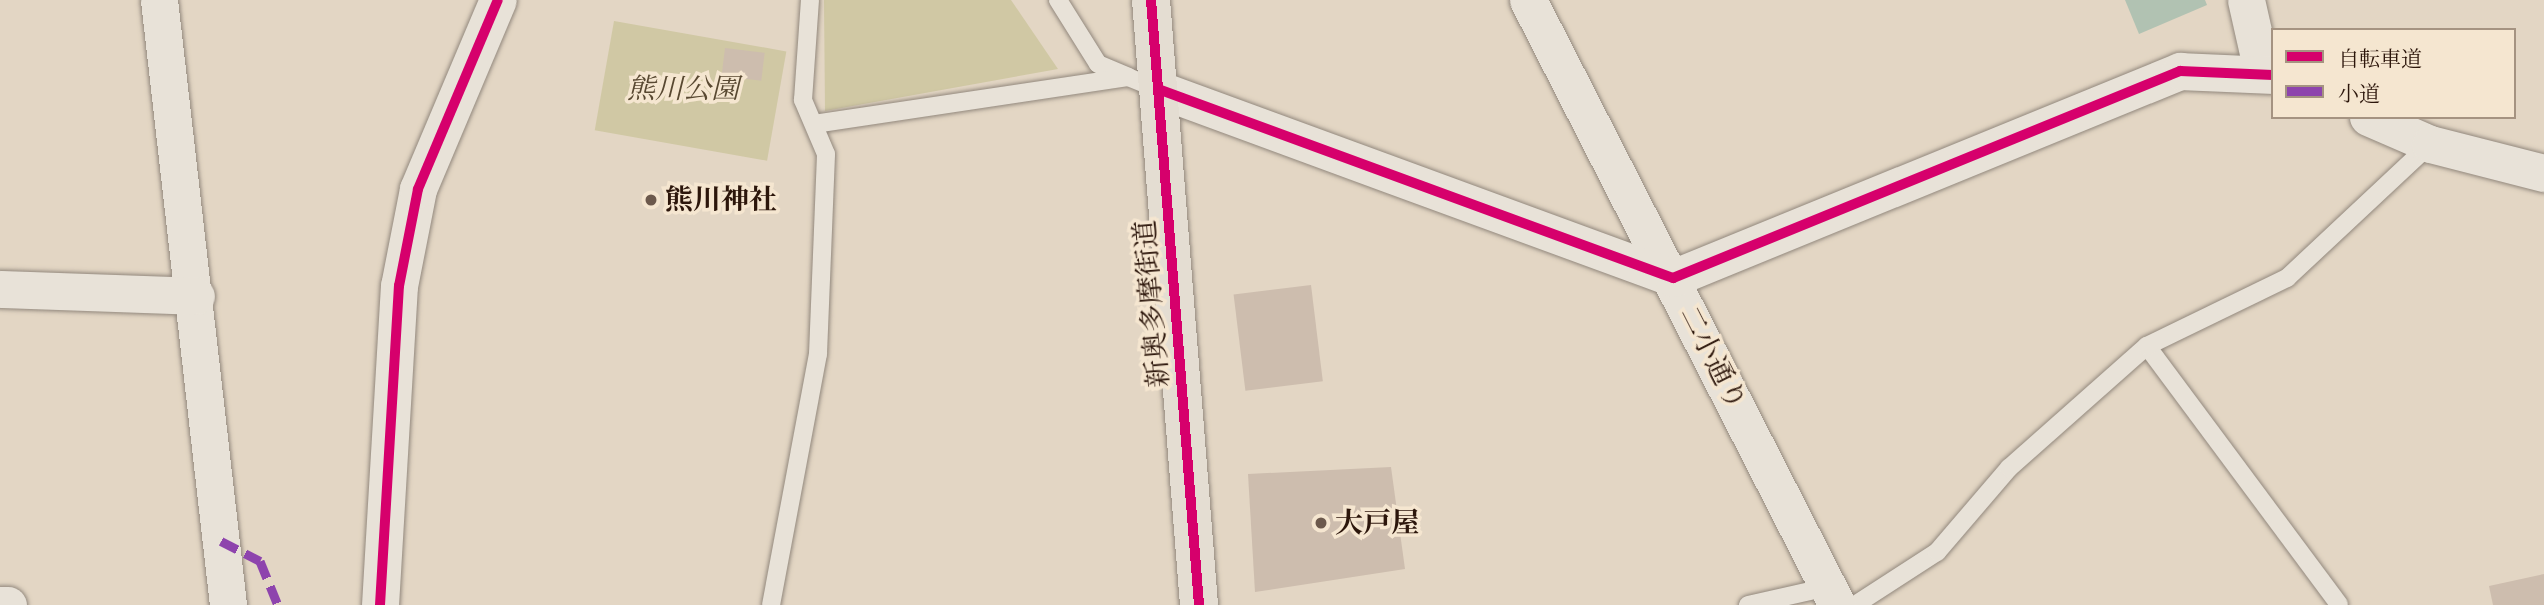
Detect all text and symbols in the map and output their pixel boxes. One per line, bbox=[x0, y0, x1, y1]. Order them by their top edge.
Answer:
legend bbox=[2271, 28, 2516, 119]
text: 自転車道 bbox=[2338, 46, 2422, 72]
park label: 熊川公園 bbox=[627, 72, 739, 106]
text: 小道 bbox=[2338, 81, 2380, 107]
place label: 熊川神社 bbox=[665, 183, 777, 217]
marker: 熊川神社 bbox=[643, 192, 659, 208]
street label: 新奥多摩街道 bbox=[1128, 219, 1176, 389]
street label: 二小通り bbox=[1673, 300, 1753, 416]
place label: 大戸屋 bbox=[1335, 506, 1419, 540]
marker: 大戸屋 bbox=[1313, 515, 1329, 531]

